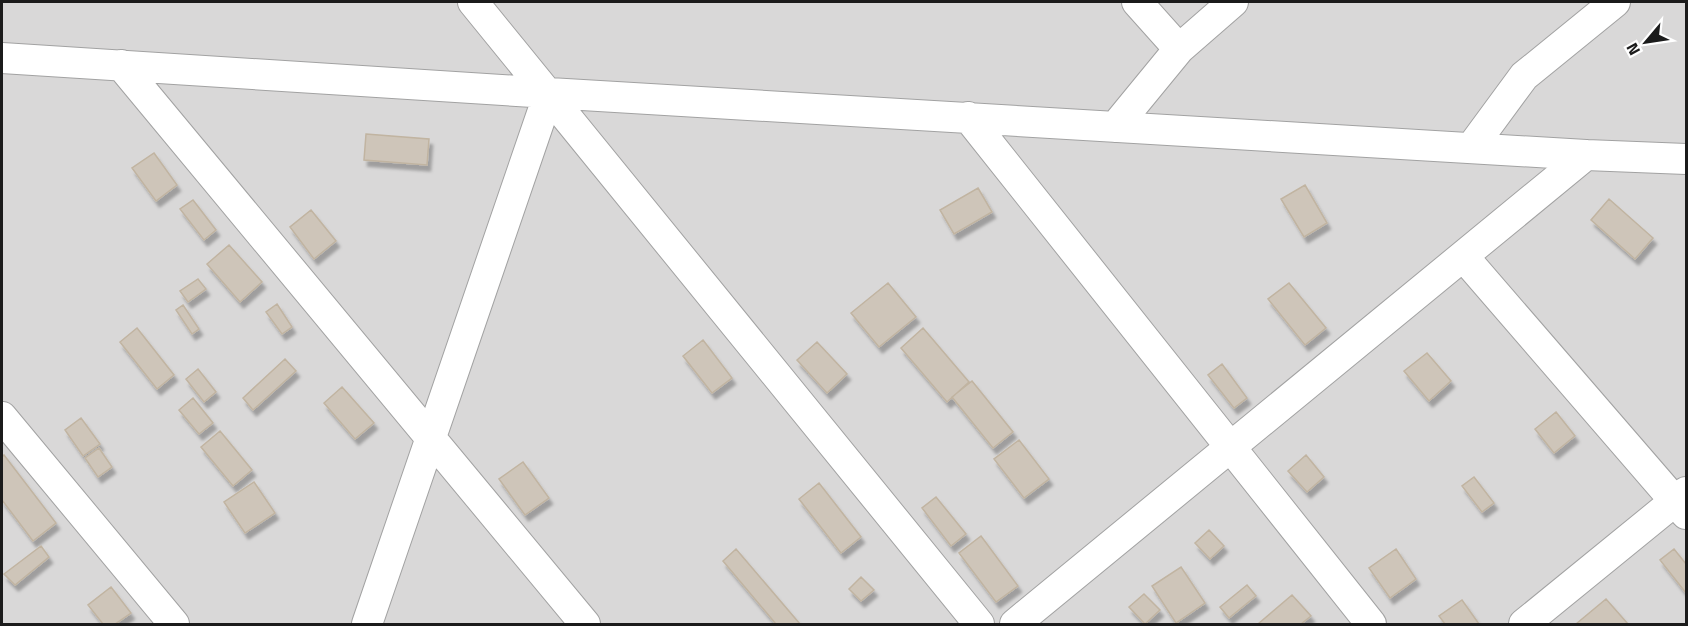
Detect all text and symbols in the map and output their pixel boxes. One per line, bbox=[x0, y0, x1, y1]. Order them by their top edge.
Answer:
north arrow bbox=[1616, 12, 1676, 72]
text: N bbox=[1620, 39, 1646, 60]

